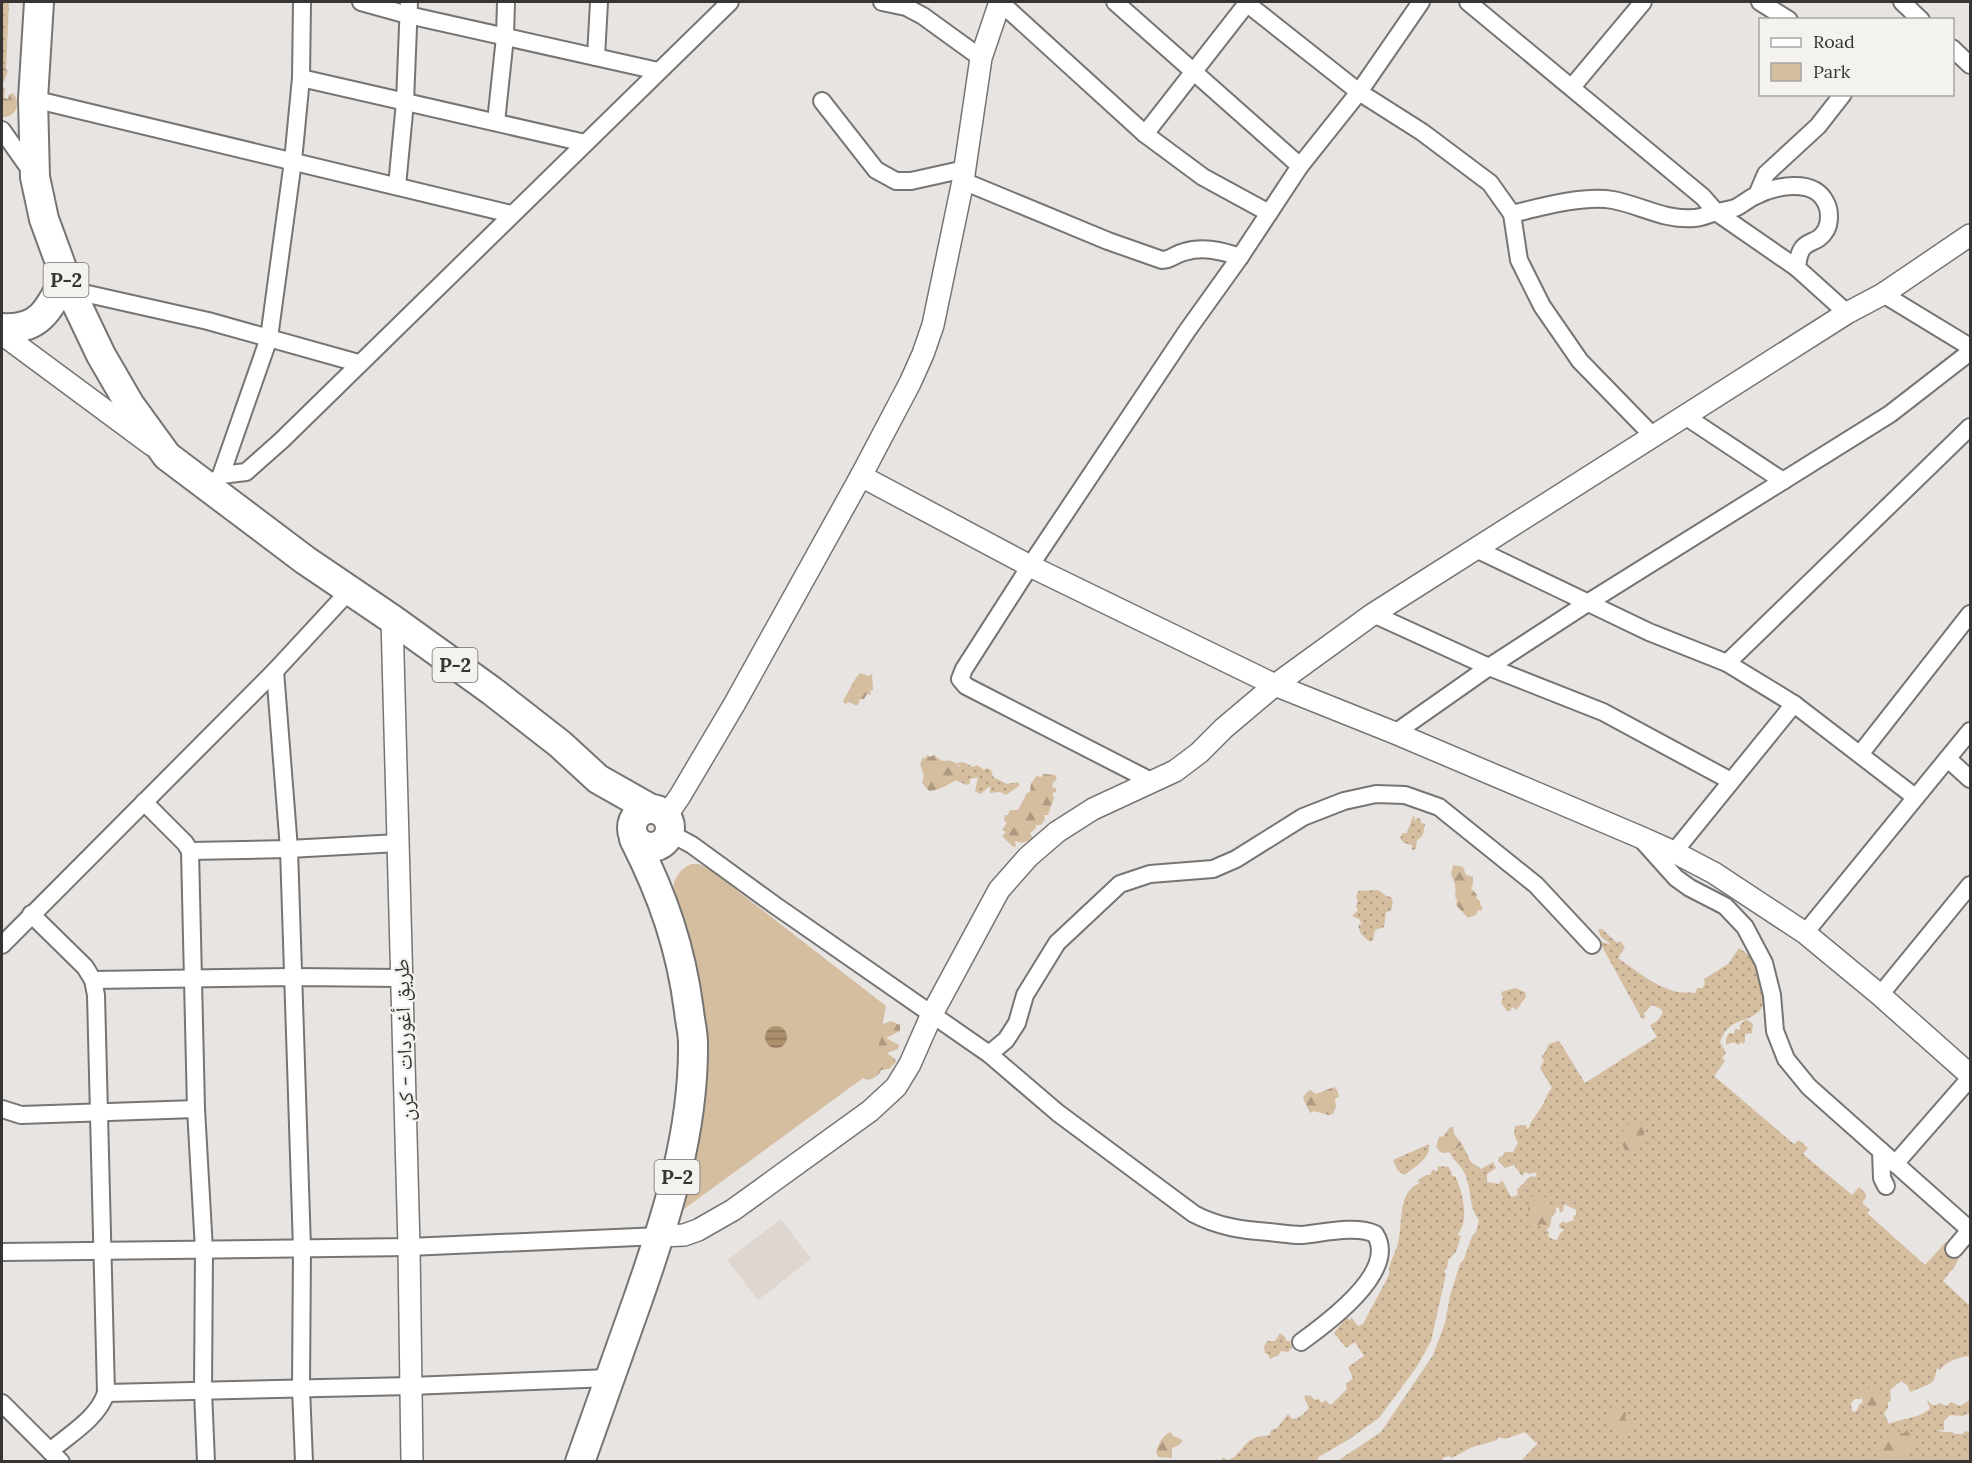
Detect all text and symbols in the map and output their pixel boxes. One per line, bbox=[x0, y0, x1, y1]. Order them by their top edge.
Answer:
legend bbox=[1759, 18, 1954, 96]
text: Road bbox=[1813, 30, 1855, 53]
text: Park bbox=[1813, 60, 1851, 83]
road number: P-2 bbox=[44, 263, 88, 297]
road number: P-2 bbox=[432, 648, 478, 682]
street label: طريق أغوردات - كرن bbox=[387, 958, 420, 1122]
road number: P-2 bbox=[654, 1160, 700, 1194]

